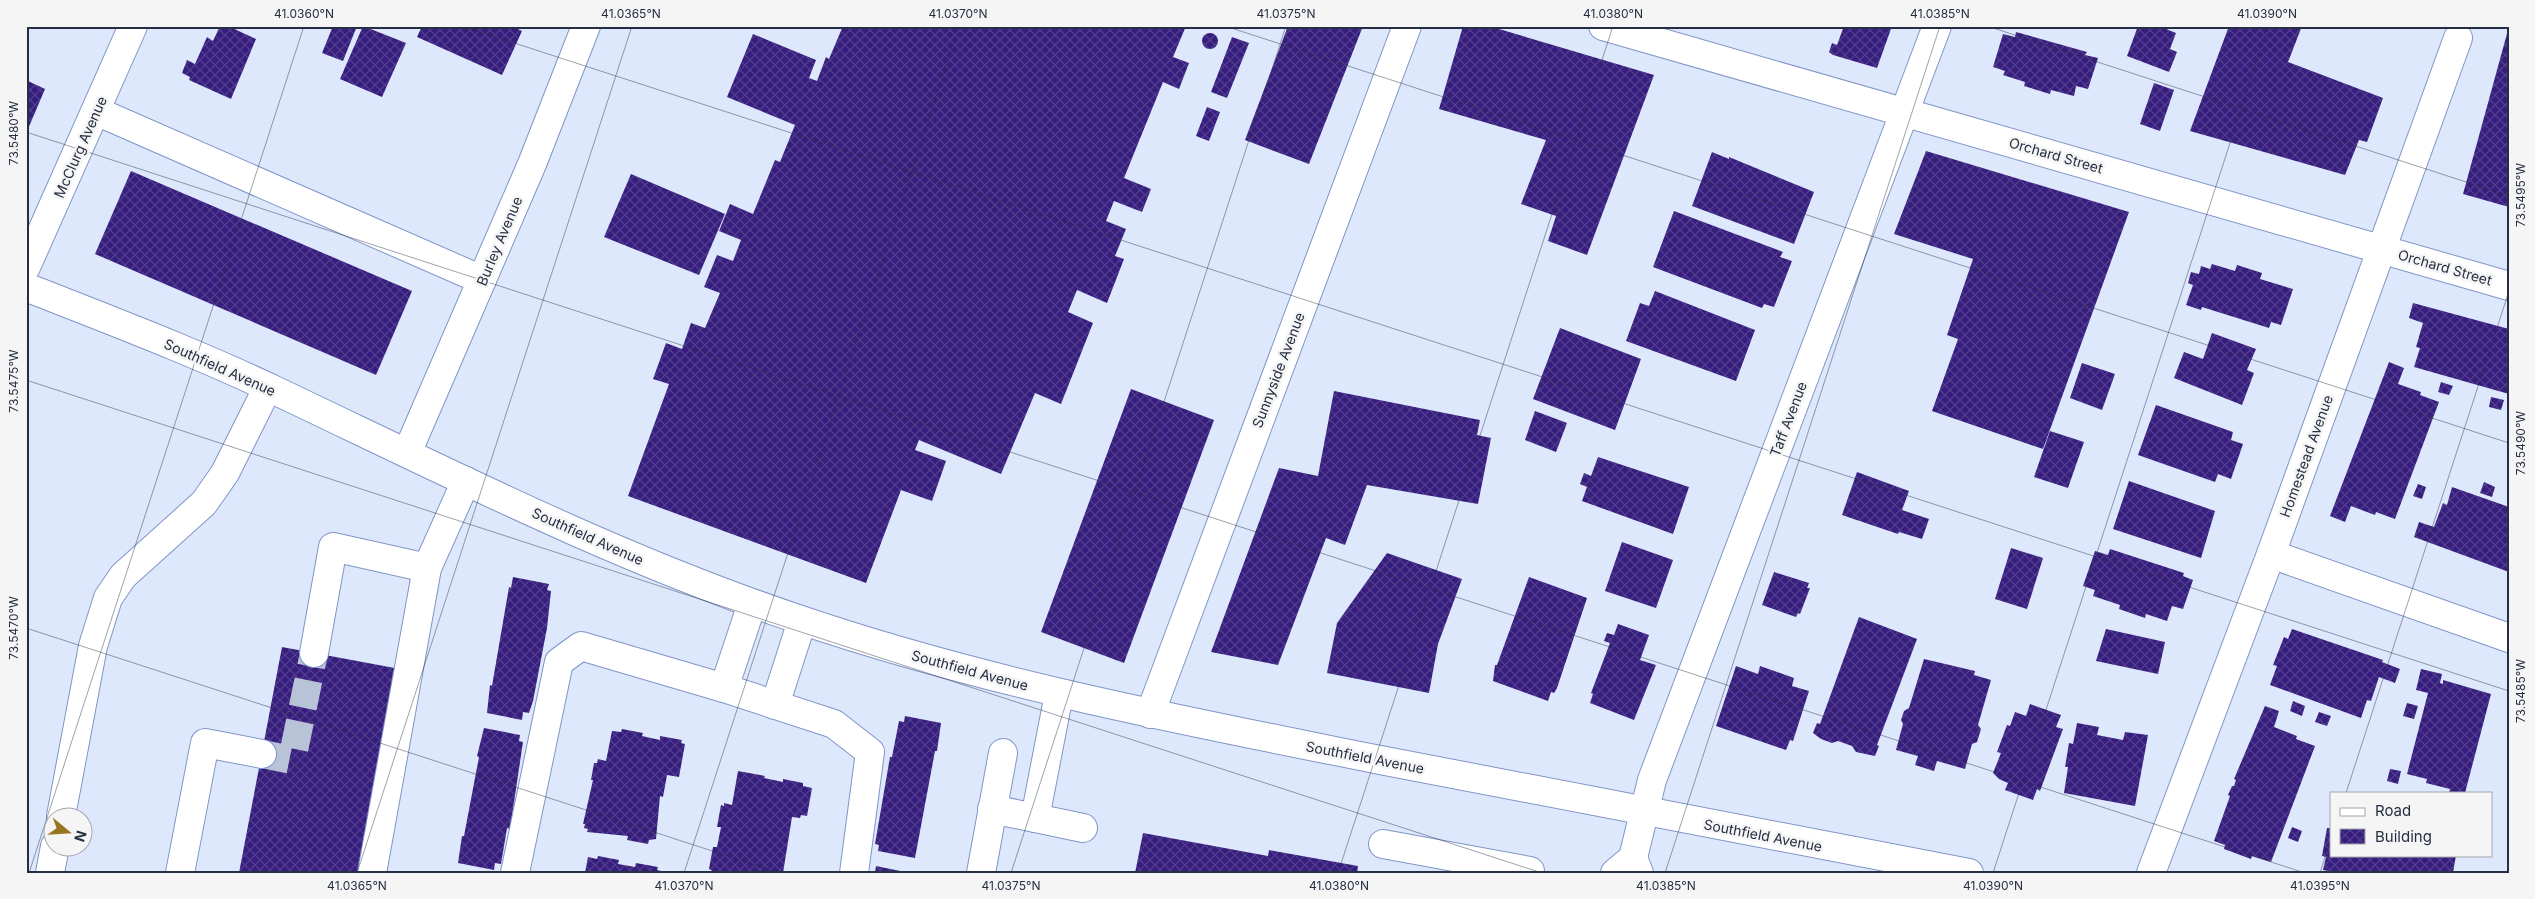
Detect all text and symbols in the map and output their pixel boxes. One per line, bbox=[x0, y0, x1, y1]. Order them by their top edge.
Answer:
text: 41.0360°N bbox=[274, 6, 334, 21]
text: 41.0365°N bbox=[601, 6, 661, 21]
text: 41.0370°N bbox=[928, 6, 988, 21]
text: 41.0375°N bbox=[1256, 6, 1316, 21]
text: 41.0380°N bbox=[1583, 6, 1643, 21]
text: 41.0385°N bbox=[1910, 6, 1970, 21]
text: 41.0390°N bbox=[2237, 6, 2297, 21]
street label: McClurg Avenue bbox=[50, 94, 110, 200]
text: 73.5480°W bbox=[6, 101, 21, 165]
street label: Orchard Street bbox=[2007, 133, 2105, 177]
text: 73.5495°W bbox=[2513, 163, 2528, 227]
street label: Burley Avenue bbox=[473, 194, 525, 288]
street label: Orchard Street bbox=[2396, 245, 2494, 289]
street label: Sunnyside Avenue bbox=[1248, 310, 1308, 430]
street label: Southfield Avenue bbox=[162, 335, 278, 399]
text: 73.5475°W bbox=[6, 349, 21, 413]
street label: Taff Avenue bbox=[1766, 379, 1810, 459]
street label: Homestead Avenue bbox=[2276, 393, 2336, 519]
text: 73.5490°W bbox=[2513, 411, 2528, 475]
street label: Southfield Avenue bbox=[530, 504, 646, 568]
text: 73.5470°W bbox=[6, 596, 21, 660]
street label: Southfield Avenue bbox=[910, 646, 1030, 694]
text: 73.5485°W bbox=[2513, 659, 2528, 723]
street label: Southfield Avenue bbox=[1304, 737, 1426, 777]
legend bbox=[2330, 792, 2492, 856]
text: Road bbox=[2375, 801, 2411, 820]
north arrow bbox=[42, 806, 92, 856]
street label: Southfield Avenue bbox=[1702, 815, 1824, 855]
text: Building bbox=[2375, 827, 2432, 846]
text: N bbox=[71, 828, 91, 844]
text: 41.0365°N bbox=[327, 878, 387, 893]
text: 41.0370°N bbox=[654, 878, 714, 893]
text: 41.0375°N bbox=[981, 878, 1041, 893]
text: 41.0380°N bbox=[1309, 878, 1369, 893]
text: 41.0385°N bbox=[1636, 878, 1696, 893]
text: 41.0390°N bbox=[1963, 878, 2023, 893]
text: 41.0395°N bbox=[2290, 878, 2350, 893]

